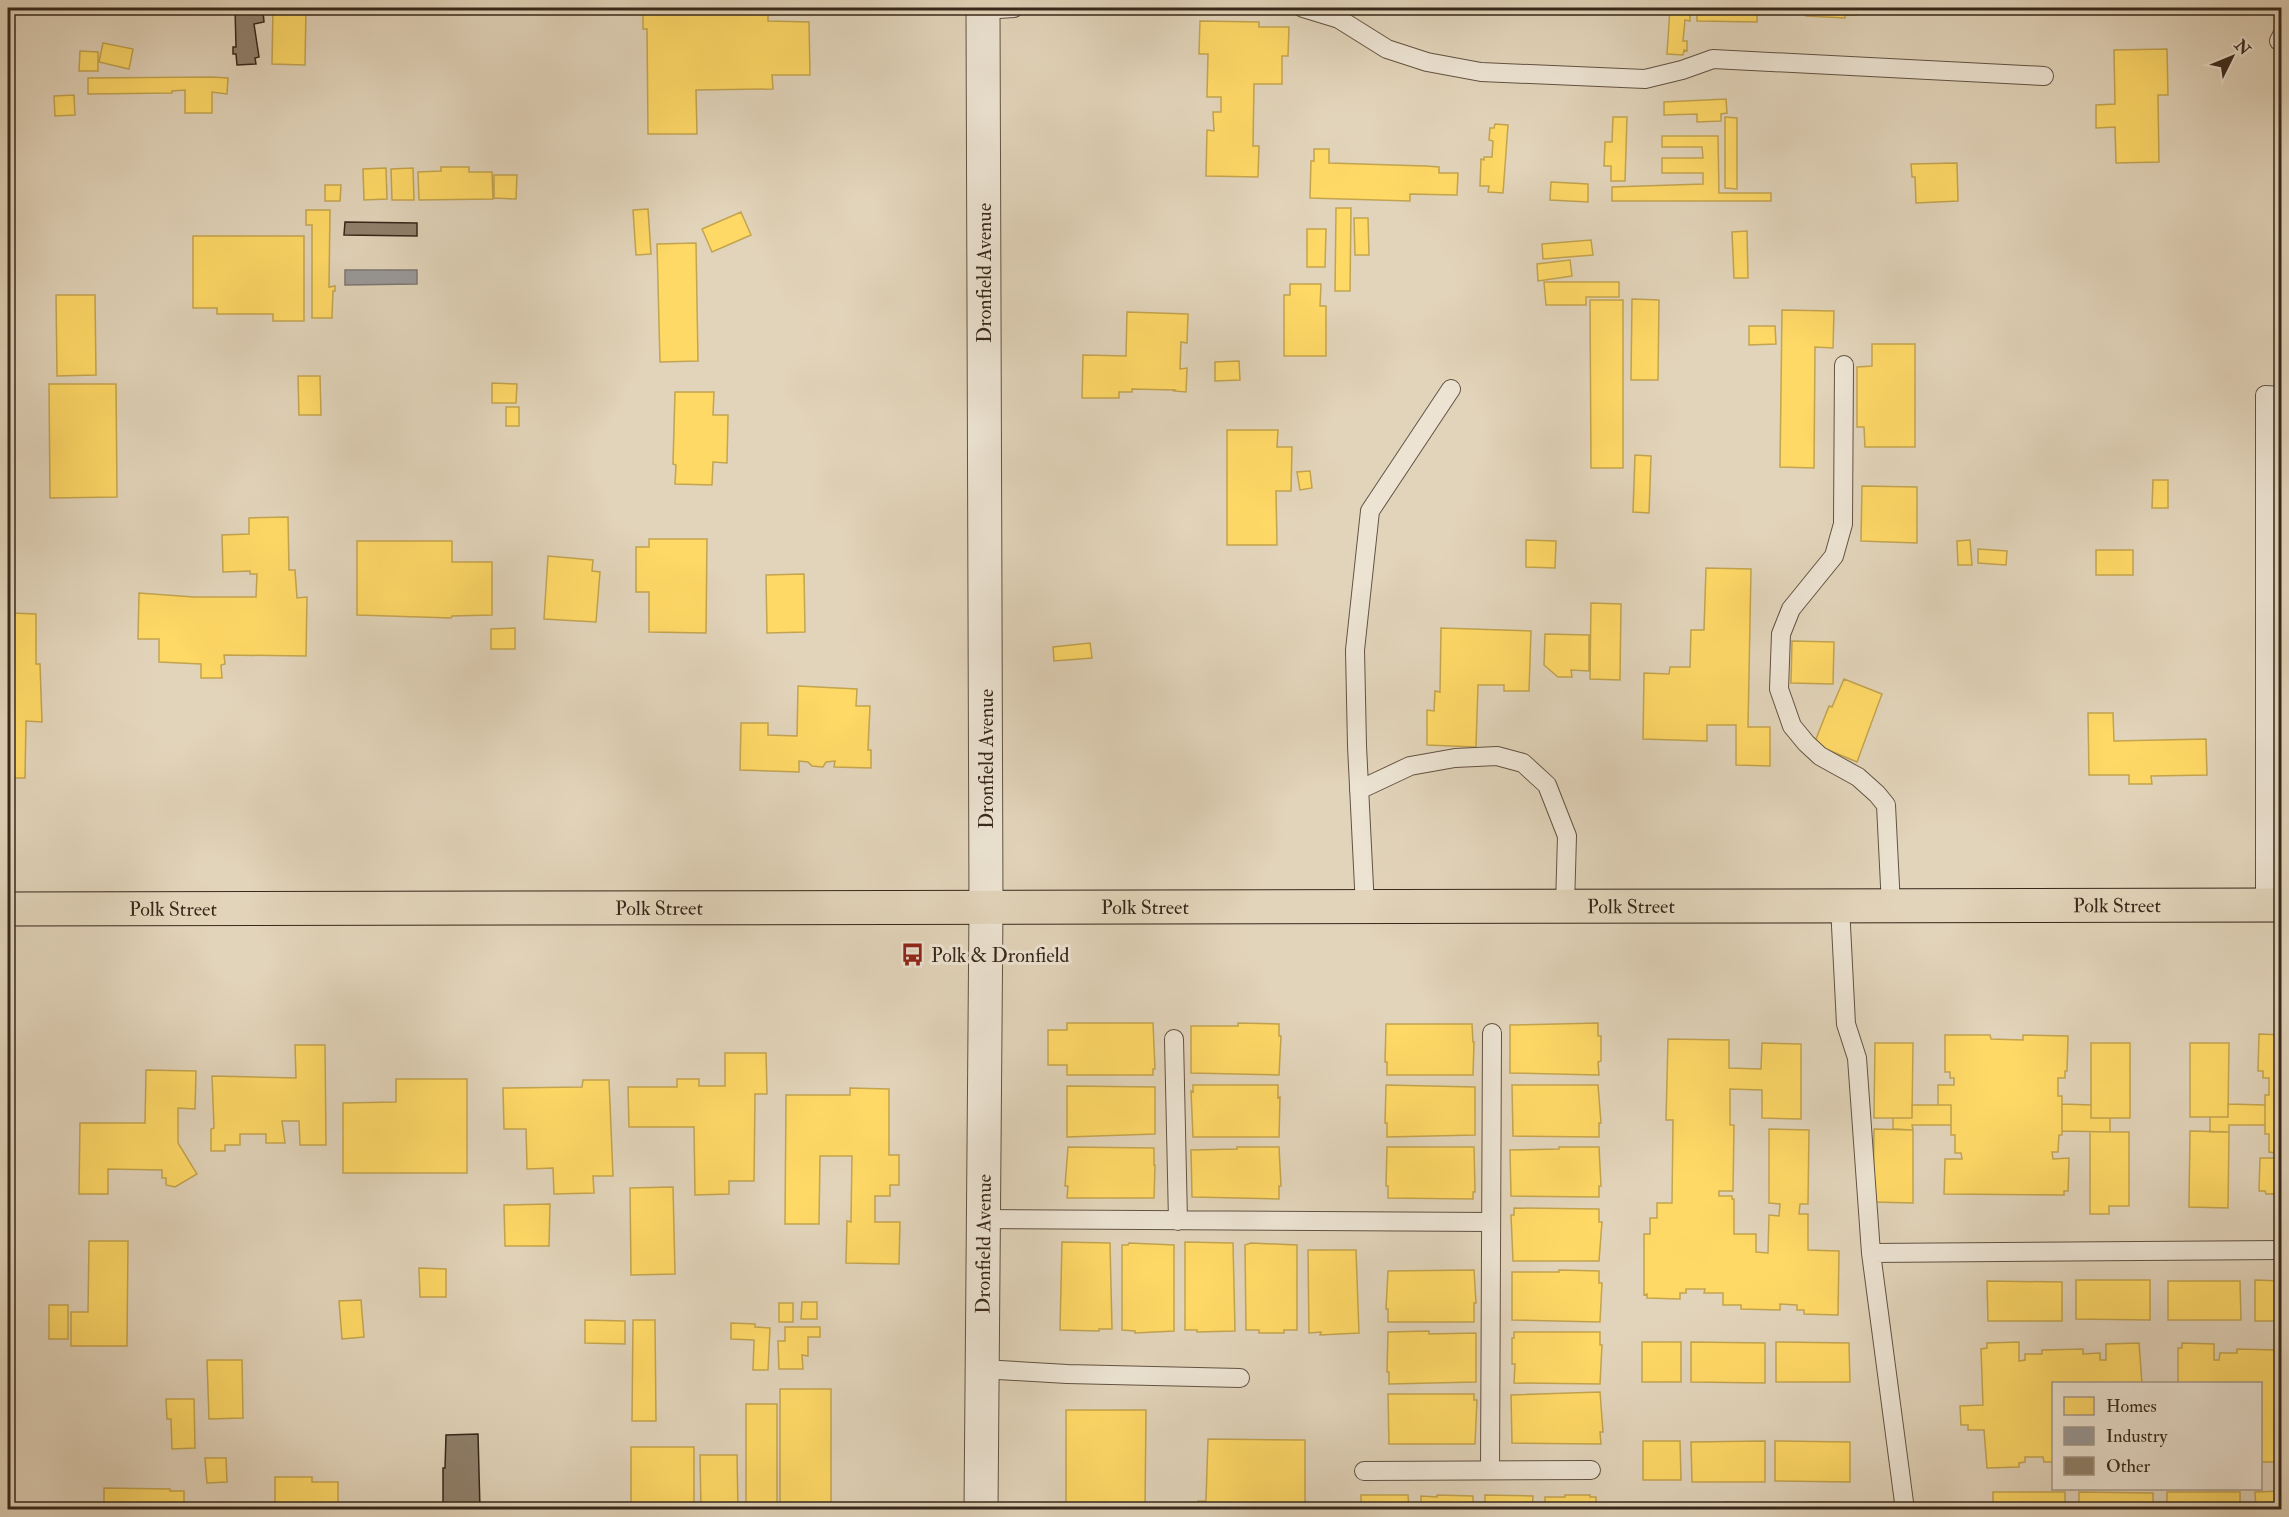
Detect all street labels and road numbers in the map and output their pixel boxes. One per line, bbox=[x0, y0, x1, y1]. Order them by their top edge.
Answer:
street label: Dronfield Avenue bbox=[972, 203, 997, 343]
street label: Dronfield Avenue bbox=[974, 689, 999, 829]
street label: Polk Street bbox=[2073, 893, 2161, 918]
street label: Polk Street bbox=[1587, 894, 1675, 919]
street label: Polk Street bbox=[1101, 895, 1189, 920]
street label: Polk Street bbox=[615, 896, 703, 921]
street label: Polk Street bbox=[129, 897, 217, 922]
street label: Dronfield Avenue bbox=[971, 1174, 997, 1314]

